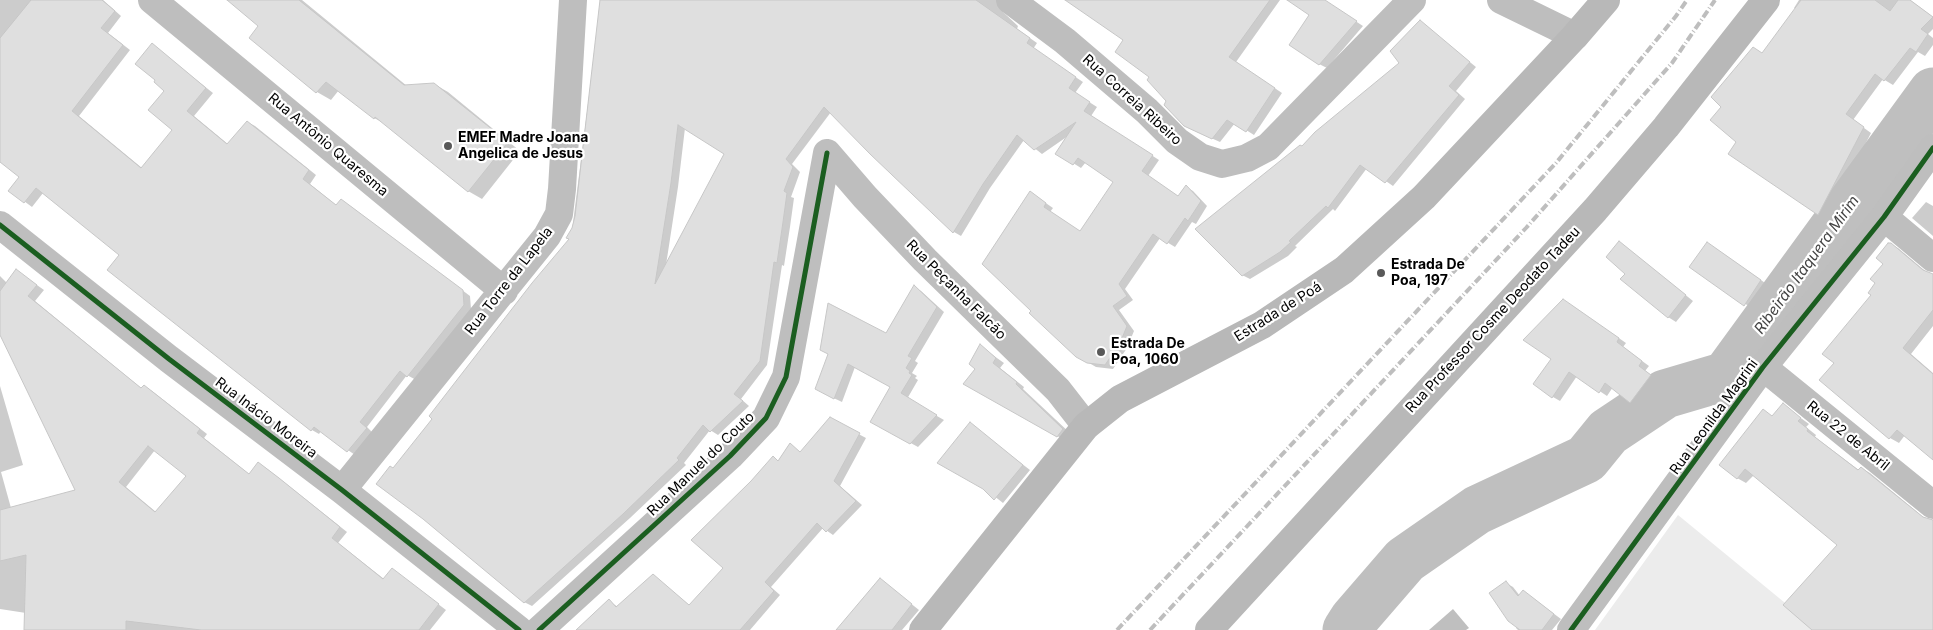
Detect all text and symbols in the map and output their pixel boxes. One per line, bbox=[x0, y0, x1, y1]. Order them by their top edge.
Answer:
street label: Rua Correia Ribeiro bbox=[1079, 51, 1185, 149]
street label: Rua Antônio Quaresma bbox=[265, 90, 391, 200]
place label: EMEF Madre Joana Angelica de Jesus bbox=[458, 130, 588, 162]
marker: EMEF Madre Joana Angelica de Jesus bbox=[442, 140, 454, 152]
water label: Ribeirão Itaquera Mirim bbox=[1751, 192, 1863, 338]
street label: Rua Torre da Lapela bbox=[462, 224, 556, 338]
street label: Rua Professor Cosme Deodato Tadeu bbox=[1402, 224, 1584, 416]
street label: Rua Peçanha Falcão bbox=[903, 237, 1009, 343]
place label: Estrada De Poa, 197 bbox=[1391, 257, 1465, 290]
marker: Estrada De Poa, 197 bbox=[1375, 267, 1387, 279]
street label: Estrada de Poá bbox=[1231, 278, 1325, 346]
place label: Estrada De Poa, 1060 bbox=[1111, 336, 1185, 368]
marker: Estrada De Poa, 1060 bbox=[1095, 346, 1107, 358]
street label: Rua Leonilda Magrini bbox=[1666, 356, 1762, 478]
street label: Rua Inácio Moreira bbox=[212, 374, 320, 462]
street label: Rua 22 de Abril bbox=[1803, 398, 1893, 474]
street label: Rua Manuel do Couto bbox=[644, 409, 758, 519]

